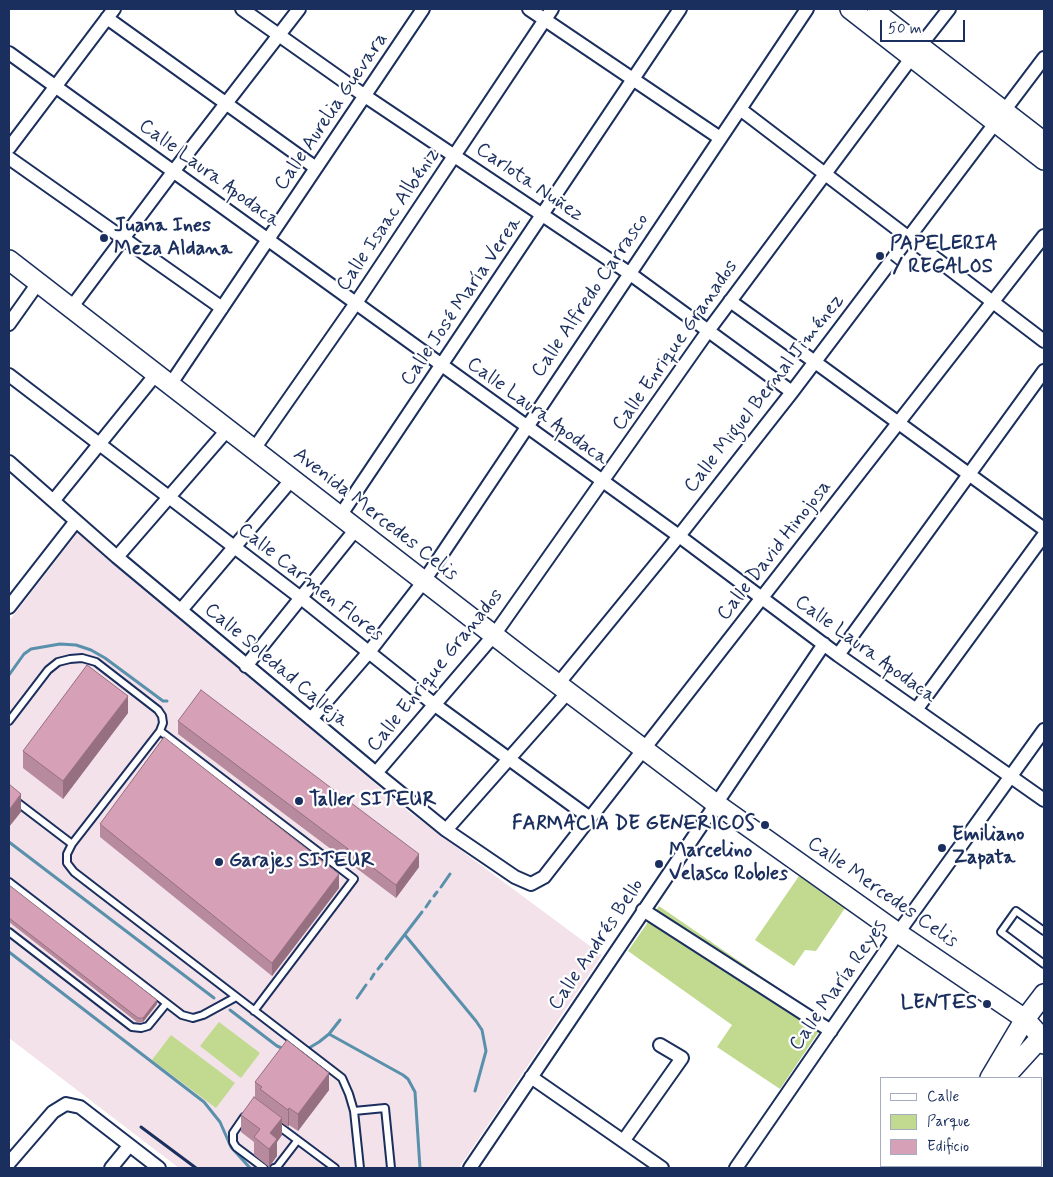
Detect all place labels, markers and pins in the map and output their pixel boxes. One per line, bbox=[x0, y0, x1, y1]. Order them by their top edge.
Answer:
place label: Juana Ines Meza Aldana bbox=[114, 215, 232, 262]
marker: Juana Ines Meza Aldana bbox=[98, 232, 110, 244]
place label: PAPELERIA Y REGALOS bbox=[890, 233, 998, 280]
marker: PAPELERIA Y REGALOS bbox=[874, 250, 886, 262]
place label: Taller SITEUR bbox=[309, 789, 436, 813]
marker: Taller SITEUR bbox=[293, 795, 305, 807]
place label: FARMACIA DE GENERICOS bbox=[512, 813, 755, 837]
marker: FARMACIA DE GENERICOS bbox=[759, 819, 771, 831]
place label: Emiliano Zapata bbox=[952, 824, 1024, 871]
place label: Marcelino Velasco Robles bbox=[669, 840, 788, 887]
marker: Emiliano Zapata bbox=[936, 842, 948, 854]
place label: Garajes SITEUR bbox=[229, 850, 374, 874]
marker: Garajes SITEUR bbox=[213, 856, 225, 868]
marker: Marcelino Velasco Robles bbox=[653, 858, 665, 870]
place label: LENTES bbox=[901, 992, 977, 1016]
marker: LENTES bbox=[981, 998, 993, 1010]

